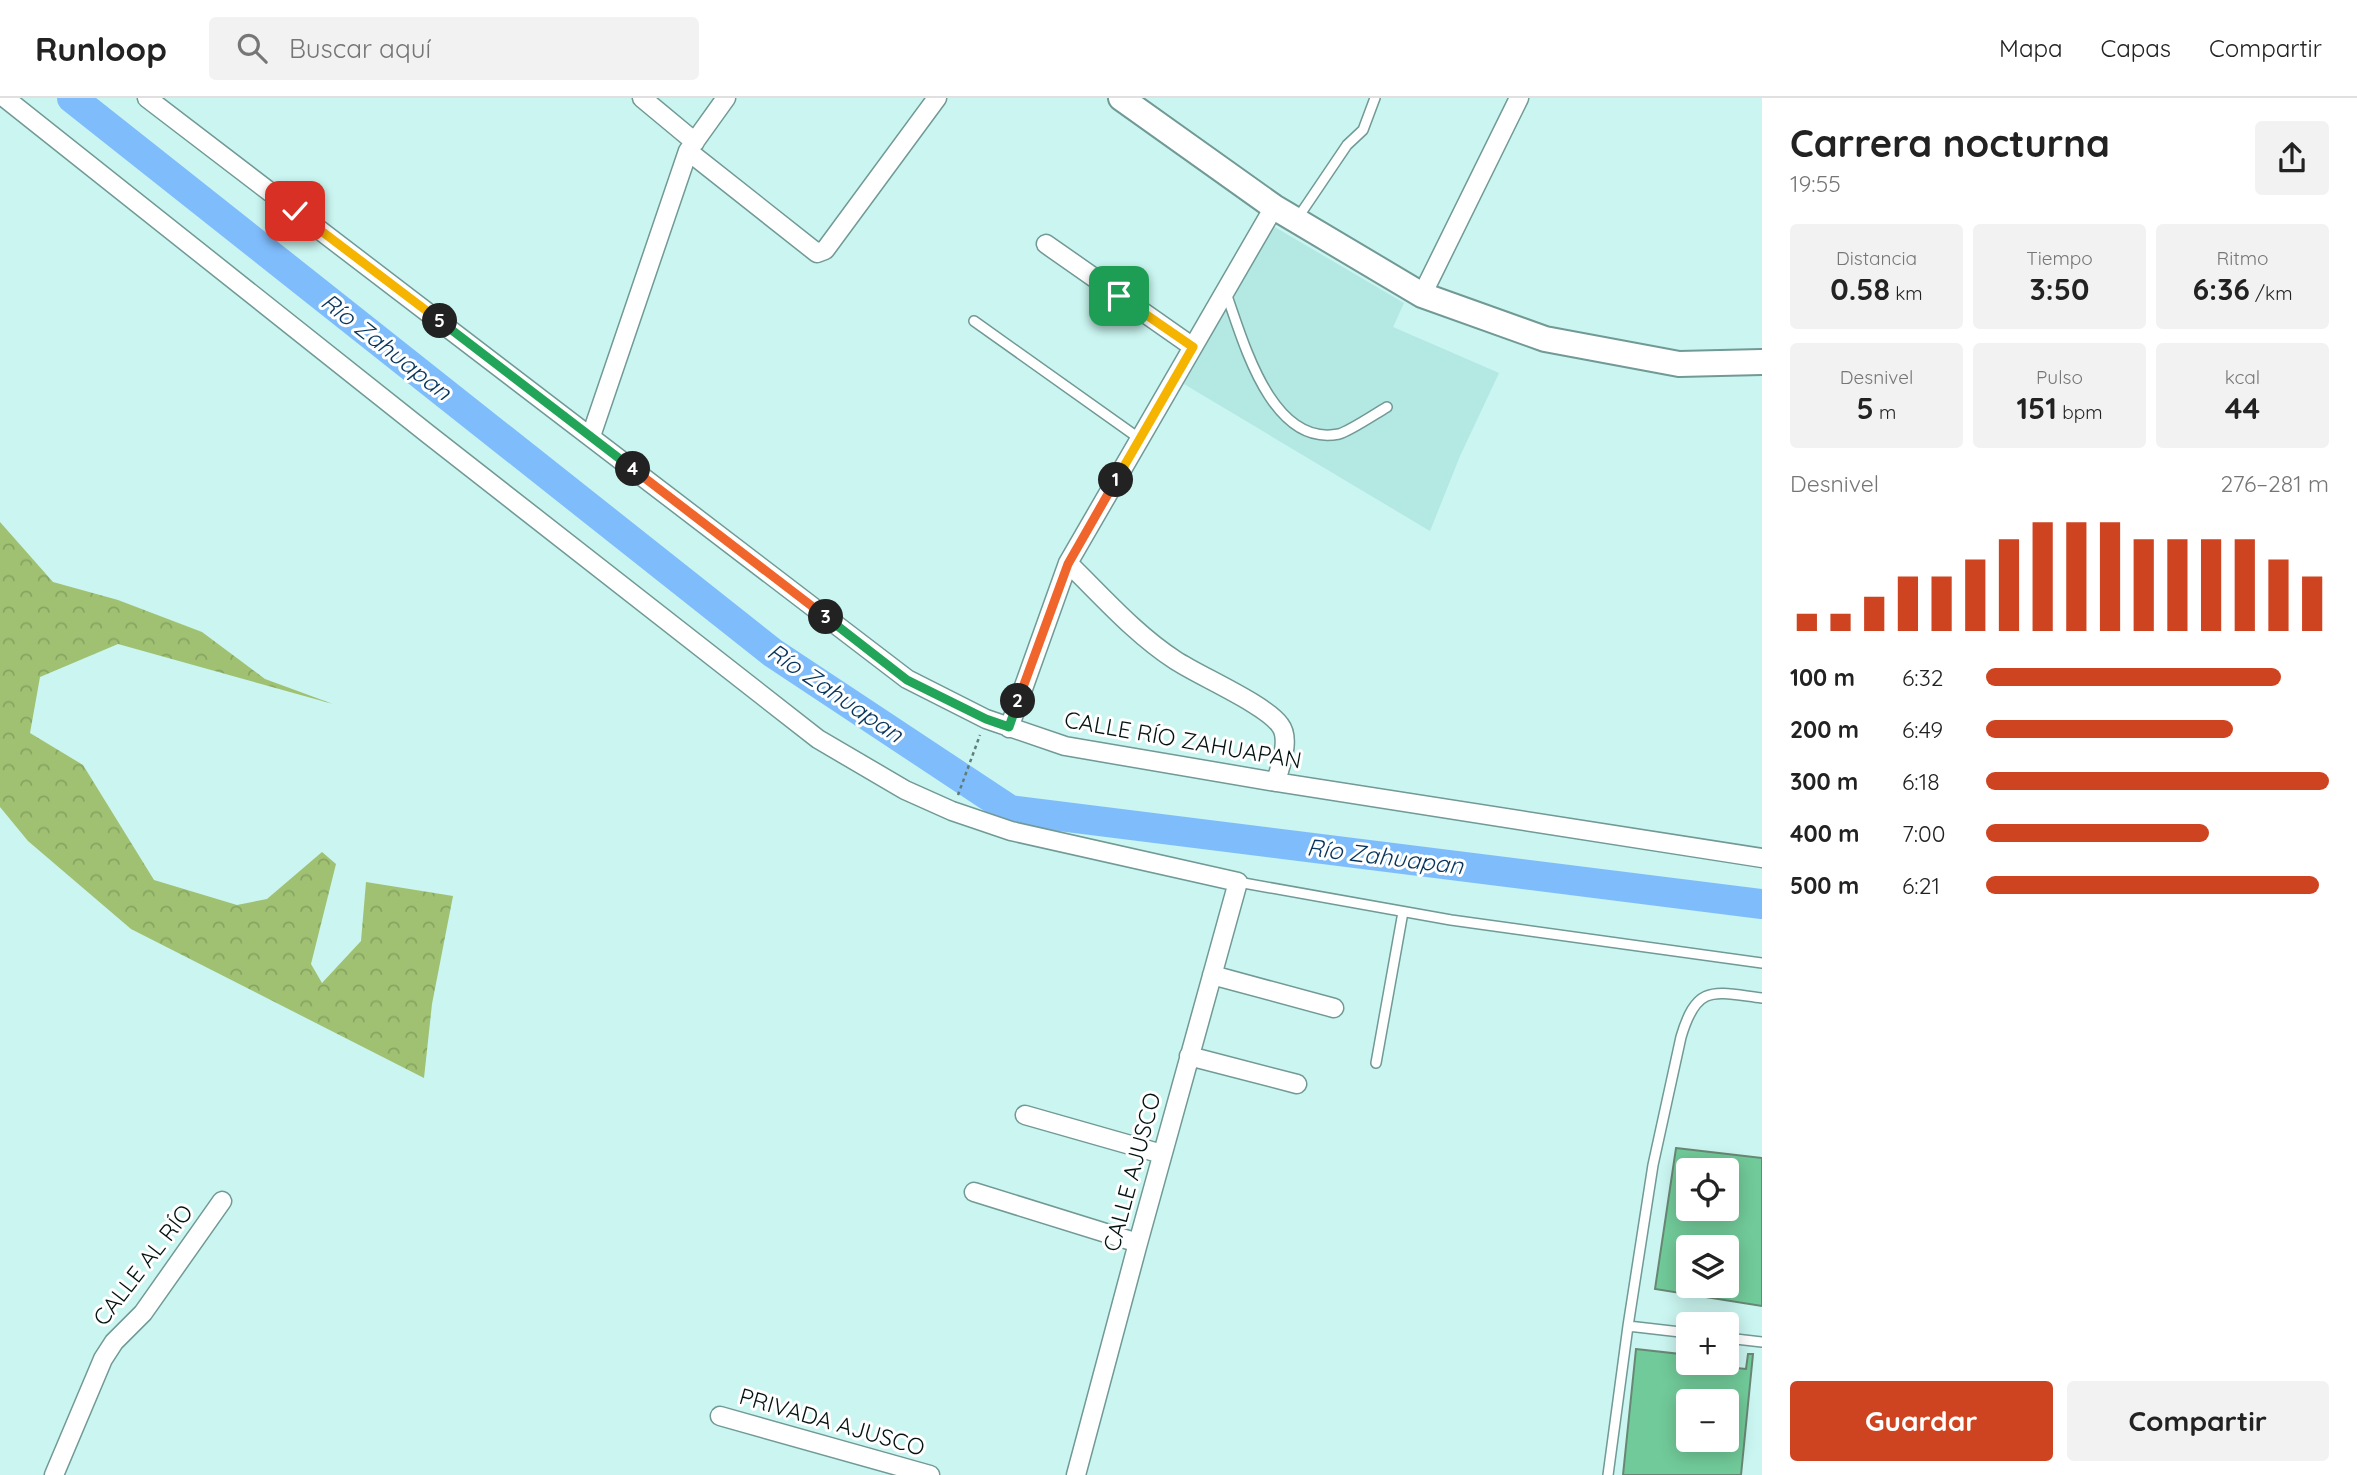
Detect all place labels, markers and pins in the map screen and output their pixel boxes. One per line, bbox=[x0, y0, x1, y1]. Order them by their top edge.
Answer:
pin bbox=[265, 181, 325, 241]
pin bbox=[1089, 266, 1149, 326]
pin: 5 bbox=[422, 304, 458, 339]
pin: 4 bbox=[616, 452, 650, 486]
pin: 1 bbox=[1098, 462, 1134, 498]
pin: 3 bbox=[808, 600, 844, 634]
pin: 2 bbox=[1000, 684, 1036, 718]

